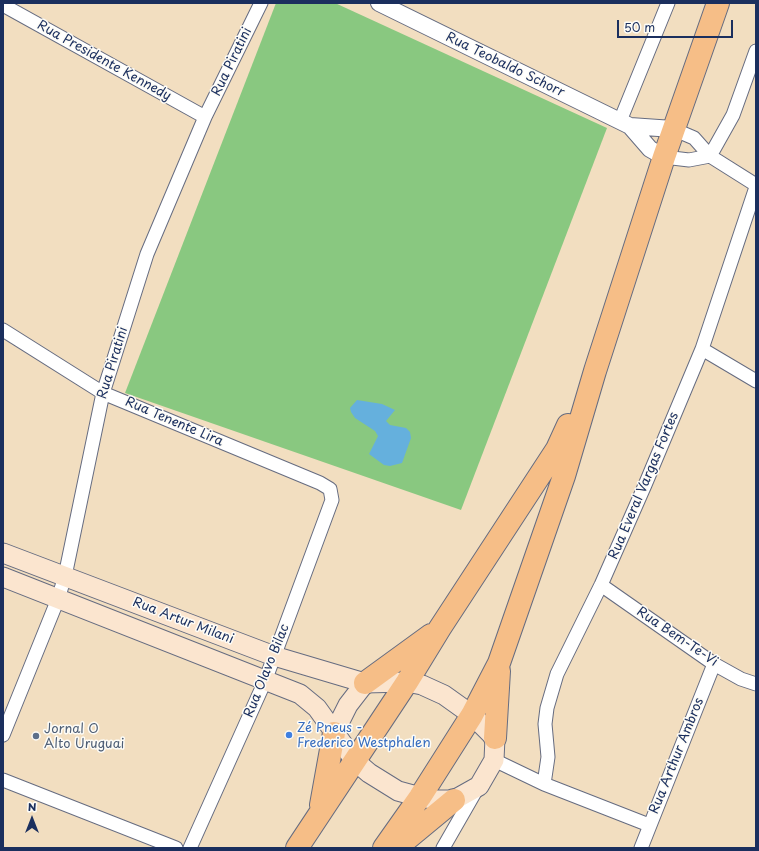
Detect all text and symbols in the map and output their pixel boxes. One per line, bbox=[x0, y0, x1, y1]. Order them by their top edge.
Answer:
scale bar bbox=[619, 12, 735, 38]
street label: Rua Presidente Kennedy bbox=[34, 18, 174, 104]
text: 50 m bbox=[624, 18, 655, 36]
street label: Rua Piratini bbox=[209, 25, 255, 99]
street label: Rua Teobaldo Schorr bbox=[443, 29, 567, 101]
street label: Rua Piratini bbox=[95, 325, 131, 401]
street label: Rua Tenente Lira bbox=[123, 394, 225, 450]
street label: Rua Everal Vargas Fortes bbox=[606, 410, 682, 562]
street label: Rua Artur Milani bbox=[130, 595, 236, 647]
street label: Rua Bem-Te-Vi bbox=[633, 604, 721, 670]
street label: Rua Olavo Bilac bbox=[241, 622, 293, 720]
street label: Rua Arthur Ambros bbox=[647, 696, 707, 816]
place label: Zé Pneus - Frederico Westphalen bbox=[297, 720, 431, 751]
place label: Jornal O Alto Uruguai bbox=[44, 721, 124, 752]
marker: Zé Pneus - Frederico Westphalen bbox=[284, 730, 294, 740]
marker: Jornal O Alto Uruguai bbox=[31, 731, 41, 741]
text: N bbox=[28, 798, 36, 815]
north arrow bbox=[12, 799, 52, 839]

